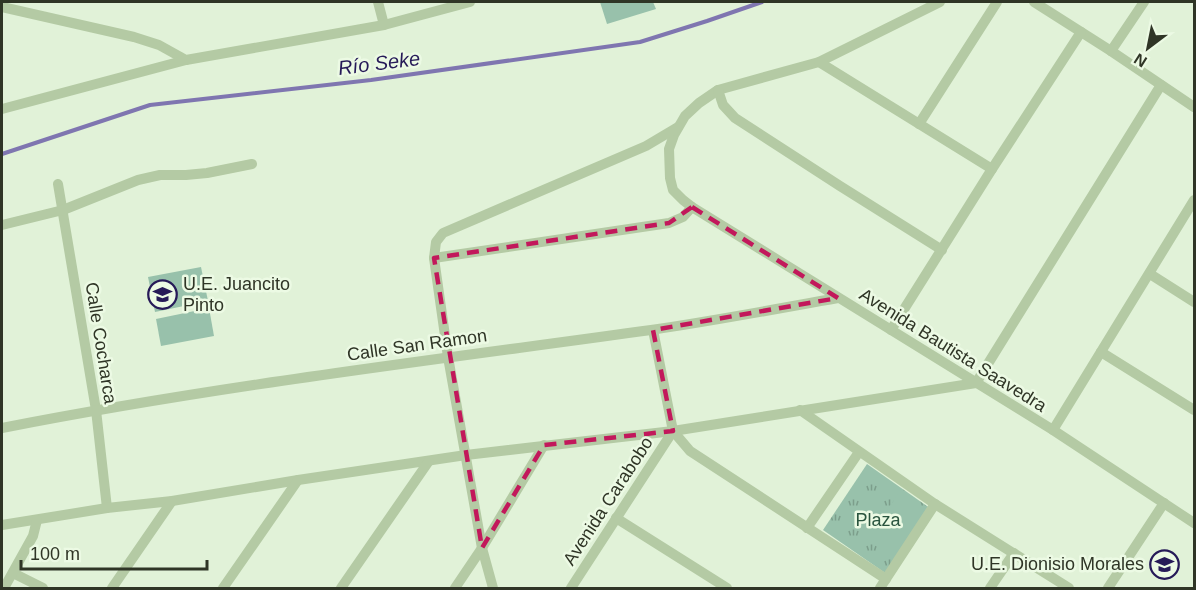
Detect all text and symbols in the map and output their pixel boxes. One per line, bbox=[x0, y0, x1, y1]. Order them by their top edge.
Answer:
north arrow bbox=[1118, 18, 1178, 78]
water label: Río Seke bbox=[337, 47, 421, 79]
text: N bbox=[1131, 50, 1150, 71]
place label: U.E. Juancito Pinto bbox=[183, 274, 290, 315]
school or university icon: U.E. Juancito Pinto bbox=[146, 278, 178, 310]
street label: Calle Cocharca bbox=[81, 281, 121, 406]
street label: Avenida Bautista Saavedra bbox=[856, 284, 1051, 416]
street label: Calle San Ramon bbox=[346, 325, 488, 365]
street label: Avenida Carabobo bbox=[559, 433, 657, 569]
park label: Plaza bbox=[855, 510, 902, 530]
scale bar bbox=[21, 533, 207, 571]
text: 100 m bbox=[30, 544, 80, 564]
school or university icon: U.E. Dionisio Morales bbox=[1149, 548, 1181, 580]
place label: U.E. Dionisio Morales bbox=[971, 554, 1144, 574]

